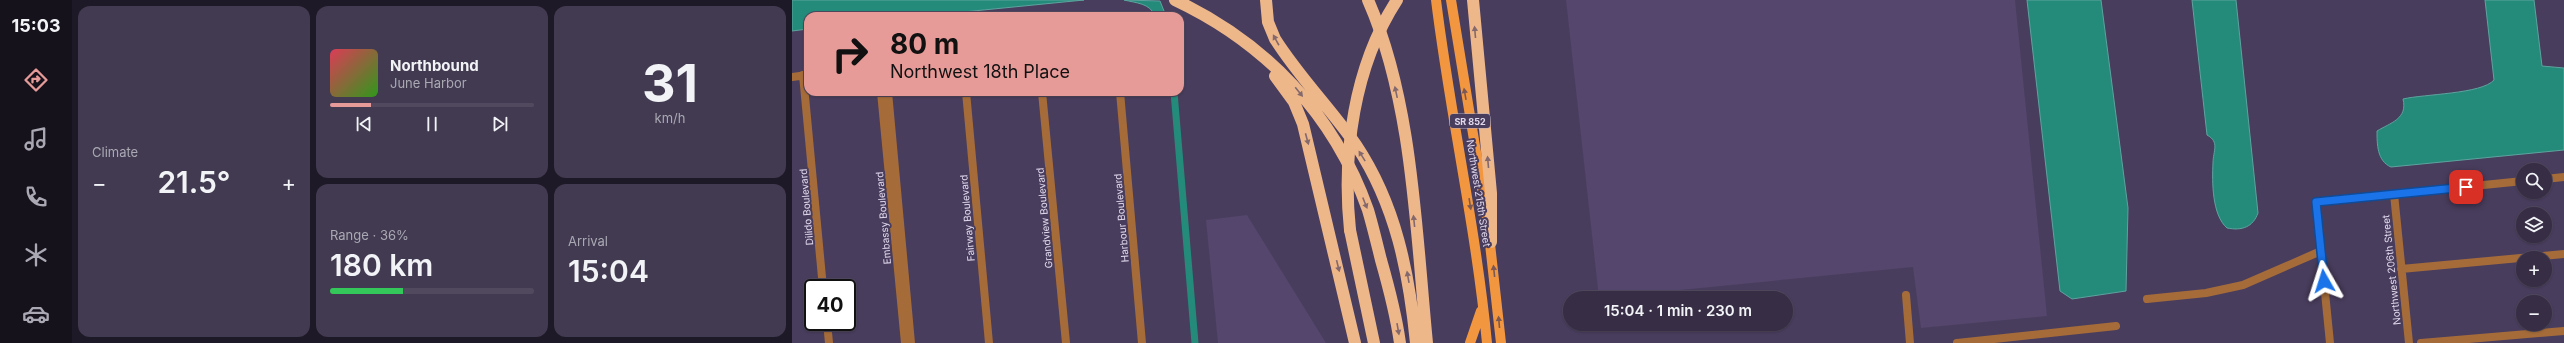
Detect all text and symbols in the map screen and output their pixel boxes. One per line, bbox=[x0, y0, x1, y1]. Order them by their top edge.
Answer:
text: 15:03 bbox=[11, 15, 61, 36]
one-way arrow bbox=[1472, 26, 1479, 38]
text: 80 m bbox=[890, 27, 959, 61]
icon: right bbox=[824, 28, 876, 80]
one-way arrow bbox=[1272, 34, 1279, 46]
text: 31 bbox=[642, 52, 698, 115]
text: Northbound bbox=[390, 56, 479, 75]
text: Northwest 18th Place bbox=[890, 61, 1070, 82]
icon: directions bbox=[22, 66, 50, 94]
text: June Harbor bbox=[390, 75, 467, 91]
one-way arrow bbox=[1295, 86, 1304, 97]
one-way arrow bbox=[1393, 86, 1399, 98]
one-way arrow bbox=[1461, 88, 1467, 100]
text: km/h bbox=[655, 110, 685, 126]
icon: previous bbox=[353, 113, 375, 135]
icon: pause bbox=[421, 113, 443, 135]
icon: next bbox=[489, 113, 511, 135]
road number: SR 852 bbox=[1450, 114, 1490, 128]
icon: music bbox=[22, 125, 50, 153]
one-way arrow bbox=[1304, 134, 1310, 146]
street label: Northwest 215th Street bbox=[1465, 139, 1494, 248]
text: Climate bbox=[92, 144, 138, 160]
one-way arrow bbox=[1358, 151, 1366, 161]
one-way arrow bbox=[1485, 156, 1491, 168]
map controls bbox=[2516, 163, 2552, 331]
button: search bbox=[2516, 163, 2552, 199]
text: 21.5° bbox=[157, 164, 231, 200]
street label: Grandview Boulevard bbox=[1034, 167, 1054, 269]
street label: Dilido Boulevard bbox=[797, 168, 815, 246]
text: − bbox=[92, 170, 107, 196]
text: + bbox=[281, 170, 296, 196]
pin bbox=[2449, 170, 2483, 204]
street label: Embassy Boulevard bbox=[873, 171, 893, 265]
street label: Harbour Boulevard bbox=[1111, 173, 1131, 263]
street label: Fairway Boulevard bbox=[957, 174, 977, 262]
icon: arrive bbox=[2455, 176, 2477, 198]
icon: phone bbox=[22, 183, 50, 211]
one-way arrow bbox=[1362, 198, 1368, 210]
one-way arrow bbox=[1467, 198, 1473, 210]
button: layers bbox=[2516, 207, 2552, 243]
street label: Northwest 206th Street bbox=[2379, 214, 2403, 326]
one-way arrow bbox=[1411, 215, 1418, 227]
text: Range · 36% bbox=[330, 227, 409, 243]
text: Arrival bbox=[568, 233, 608, 249]
icon: climate bbox=[22, 241, 50, 269]
text: 180 km bbox=[330, 247, 433, 283]
button: + bbox=[2516, 251, 2552, 287]
text: 15:04 bbox=[568, 253, 649, 289]
one-way arrow bbox=[1336, 259, 1342, 272]
position arrow bbox=[2303, 260, 2345, 302]
one-way arrow bbox=[1491, 265, 1498, 277]
one-way arrow bbox=[1405, 270, 1411, 283]
speed limit sign: 40 bbox=[804, 279, 856, 331]
button: − bbox=[2516, 295, 2552, 331]
icon: car bbox=[22, 300, 50, 328]
text: 15:04 · 1 min · 230 m bbox=[1604, 301, 1752, 320]
one-way arrow bbox=[1496, 316, 1503, 328]
one-way arrow bbox=[1395, 323, 1401, 335]

